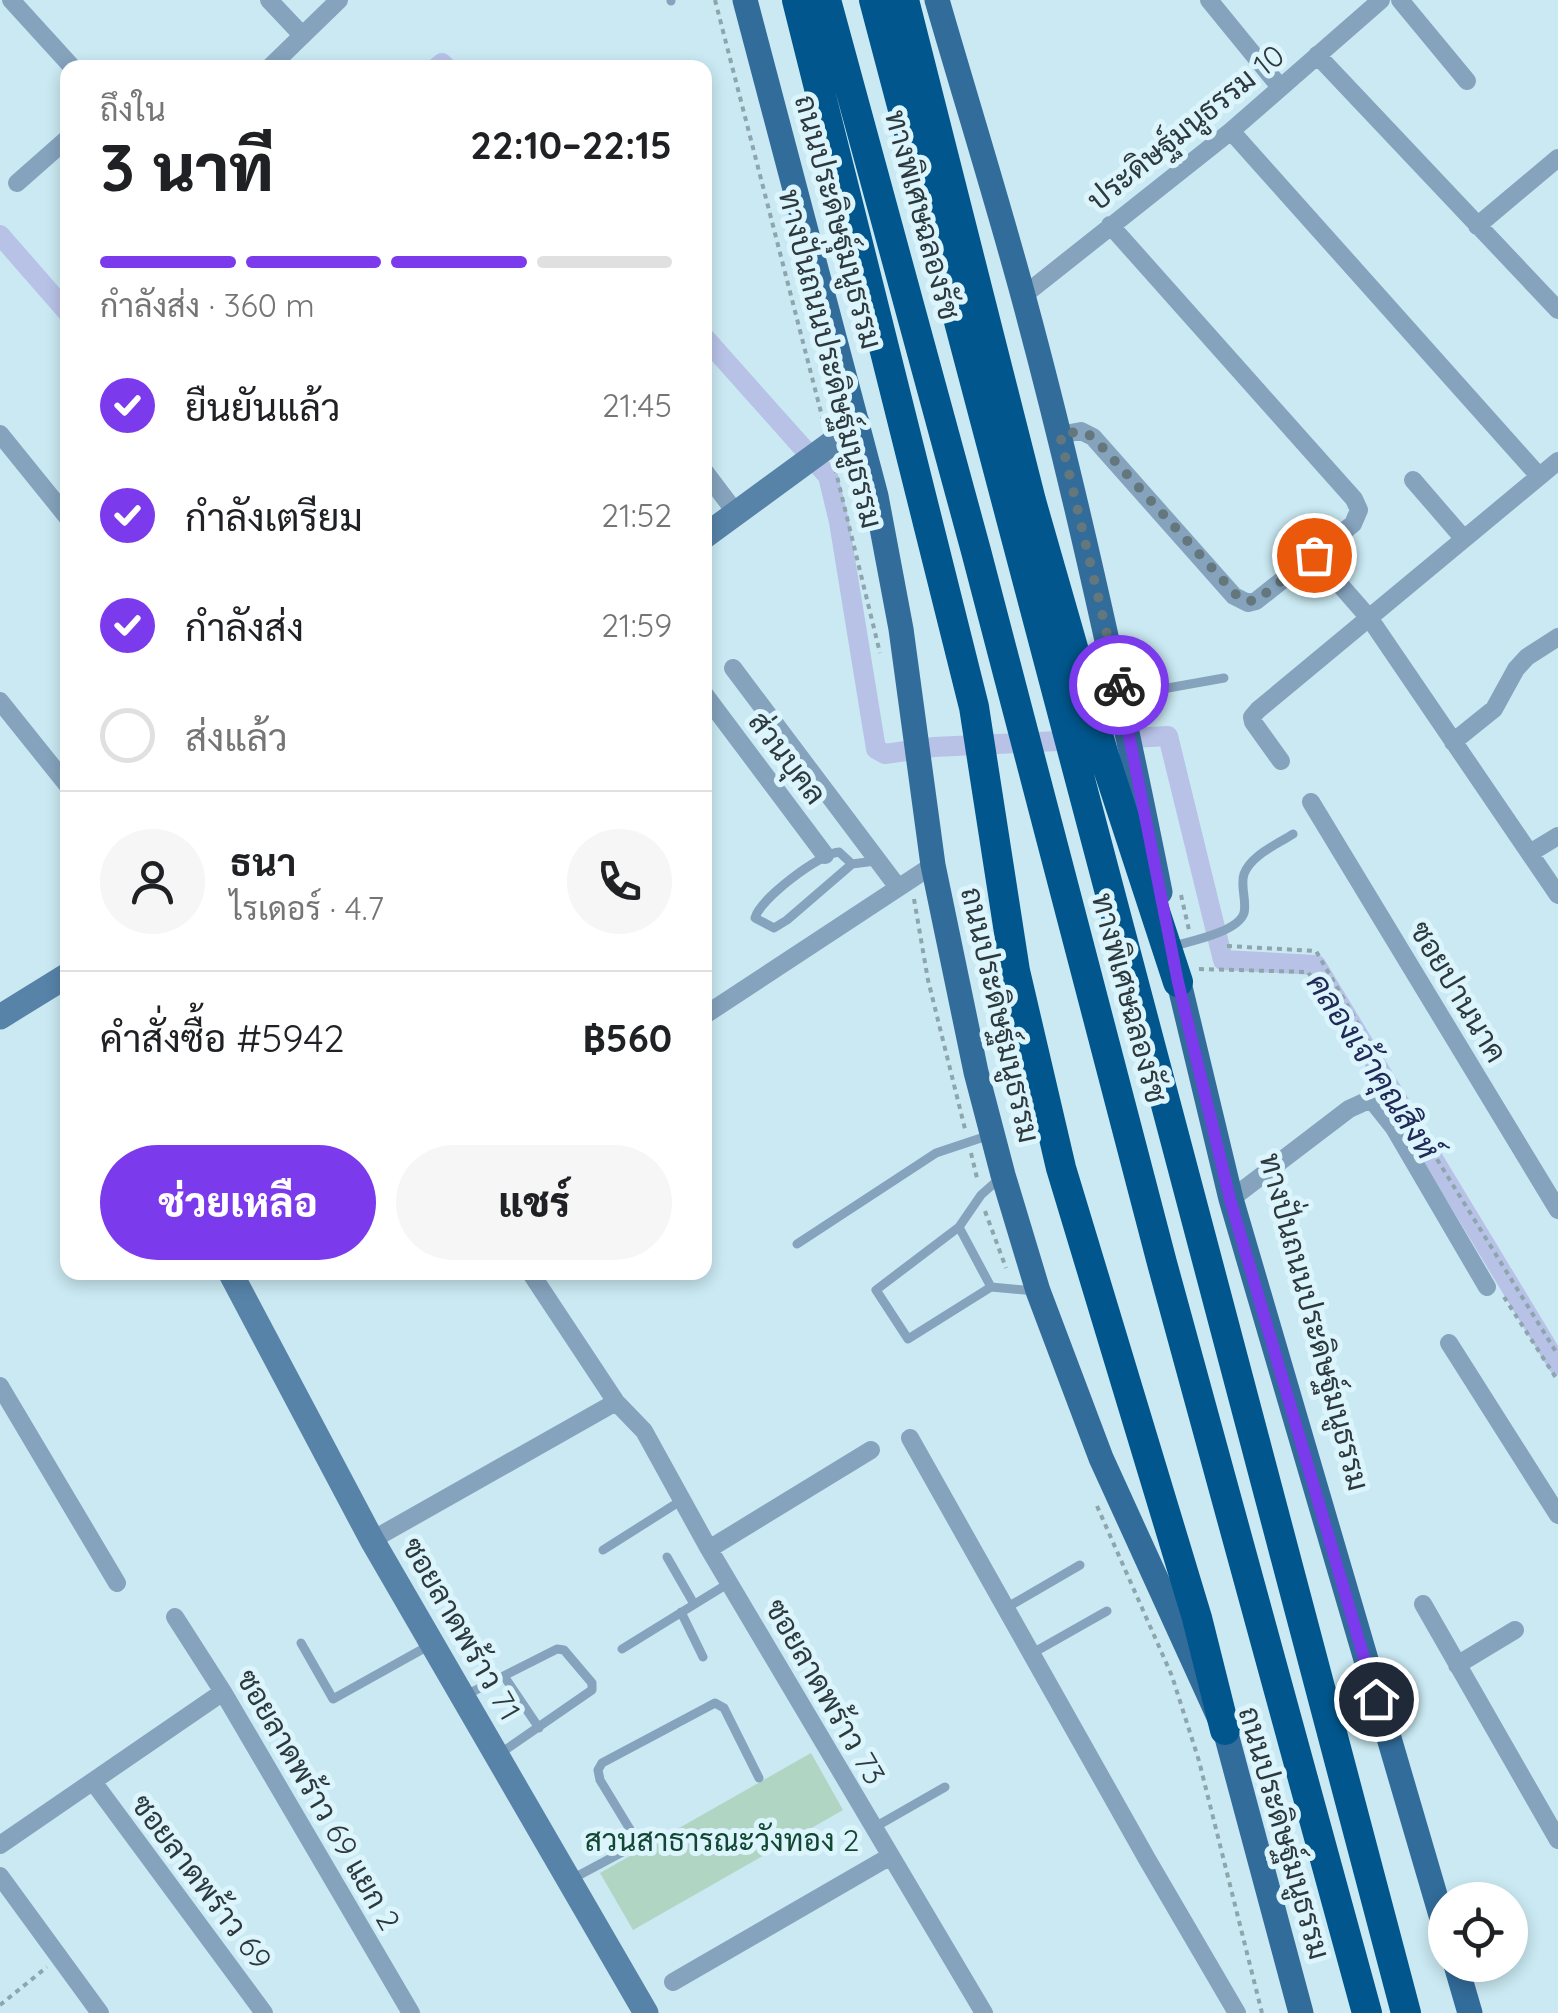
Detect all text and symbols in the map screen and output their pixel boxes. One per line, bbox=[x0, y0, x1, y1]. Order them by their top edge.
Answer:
street label: ประดิษฐ์มนูธรรม 10 bbox=[1079, 36, 1293, 220]
text: ถึงใน bbox=[100, 89, 166, 129]
street label: ถนนประดิษฐ์มนูธรรม bbox=[785, 91, 891, 353]
street label: ทางพิเศษฉลองรัช bbox=[877, 106, 969, 324]
text: 22:10–22:15 bbox=[470, 121, 672, 169]
text: 3 นาที bbox=[100, 126, 274, 207]
street label: ทางปั่นถนนประดิษฐ์มนูธรรม bbox=[769, 184, 896, 533]
text: กำลังส่ง · 360 m bbox=[100, 285, 315, 325]
icon: check bbox=[100, 378, 155, 433]
text: ยืนยันแล้ว bbox=[185, 383, 340, 431]
text: 21:45 bbox=[602, 385, 672, 425]
icon: check bbox=[100, 488, 155, 543]
text: กำลังเตรียม bbox=[185, 493, 363, 541]
text: 21:52 bbox=[601, 495, 672, 535]
pin bbox=[1272, 513, 1357, 598]
icon: bag bbox=[1287, 528, 1342, 583]
icon: check bbox=[100, 598, 155, 653]
text: กำลังส่ง bbox=[185, 603, 304, 651]
text: 21:59 bbox=[601, 605, 672, 645]
courier bbox=[1069, 635, 1169, 735]
icon: bike bbox=[1092, 658, 1147, 713]
street label: ส่วนบุคล bbox=[738, 703, 835, 813]
text: ส่งแล้ว bbox=[185, 713, 288, 761]
button: person bbox=[100, 829, 205, 934]
button: phone bbox=[567, 829, 672, 934]
text: ธนา bbox=[230, 838, 296, 886]
street label: ถนนประดิษฐ์มนูธรรม bbox=[951, 883, 1049, 1147]
text: ไรเดอร์ · 4.7 bbox=[230, 888, 384, 928]
street label: ทางพิเศษฉลองรัช bbox=[1084, 889, 1176, 1107]
street label: ซอยปานนาค bbox=[1402, 914, 1516, 1069]
water label: คลองเจ้าคุณสิงห์ bbox=[1296, 965, 1451, 1171]
text: คำสั่งซื้อ #5942 bbox=[100, 1014, 345, 1062]
text: ฿560 bbox=[583, 1014, 672, 1062]
button: ช่วยเหลือ bbox=[100, 1145, 376, 1260]
button: แชร์ bbox=[396, 1145, 672, 1260]
street label: ทางปั่นถนนประดิษฐ์มนูธรรม bbox=[1250, 1147, 1383, 1495]
street label: ซอยลาดพร้าว 71 bbox=[394, 1530, 530, 1727]
street label: ซอยลาดพร้าว 73 bbox=[757, 1591, 895, 1791]
pin bbox=[1334, 1657, 1419, 1742]
street label: ซอยลาดพร้าว 69 แยก 2 bbox=[229, 1662, 410, 1937]
icon: home bbox=[1349, 1672, 1404, 1727]
street label: ถนนประดิษฐ์มนูธรรม bbox=[1229, 1702, 1339, 1964]
street label: ซอยลาดพร้าว 69 bbox=[123, 1785, 281, 1977]
park label: สวนสาธารณะวังทอง 2 bbox=[585, 1821, 859, 1859]
map controls bbox=[1428, 1882, 1528, 1982]
button: locate bbox=[1428, 1882, 1528, 1982]

